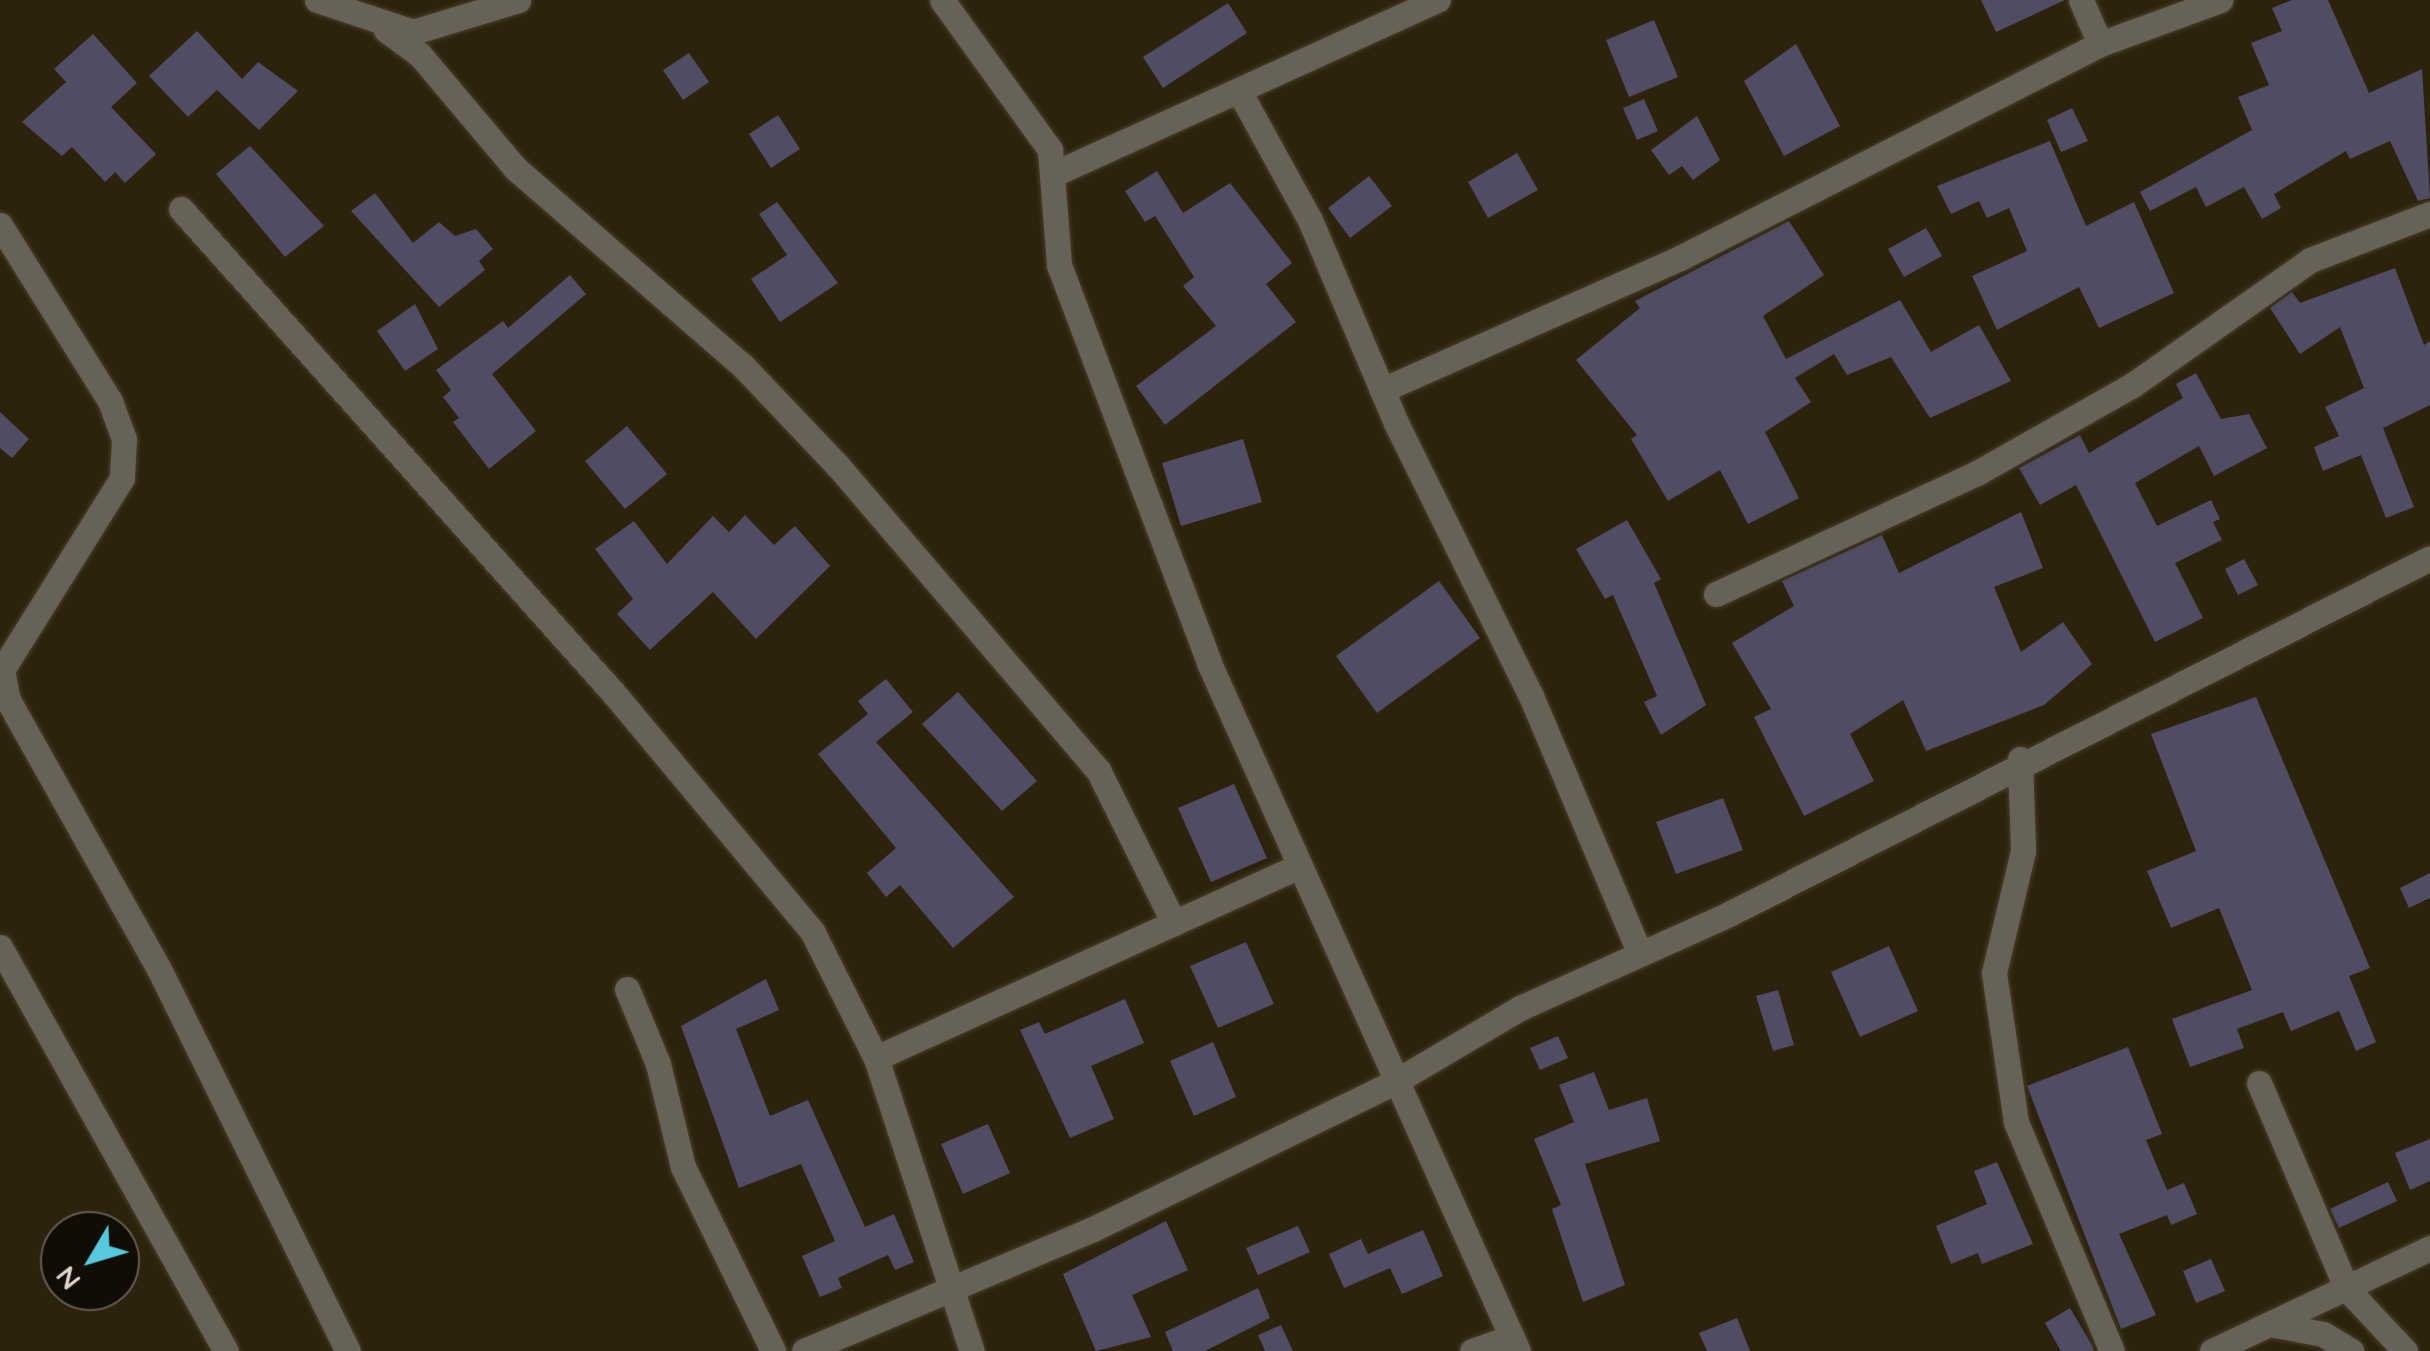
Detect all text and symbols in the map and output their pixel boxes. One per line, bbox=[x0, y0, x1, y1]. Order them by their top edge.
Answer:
north arrow bbox=[40, 1211, 140, 1311]
text: N bbox=[47, 1260, 88, 1297]

